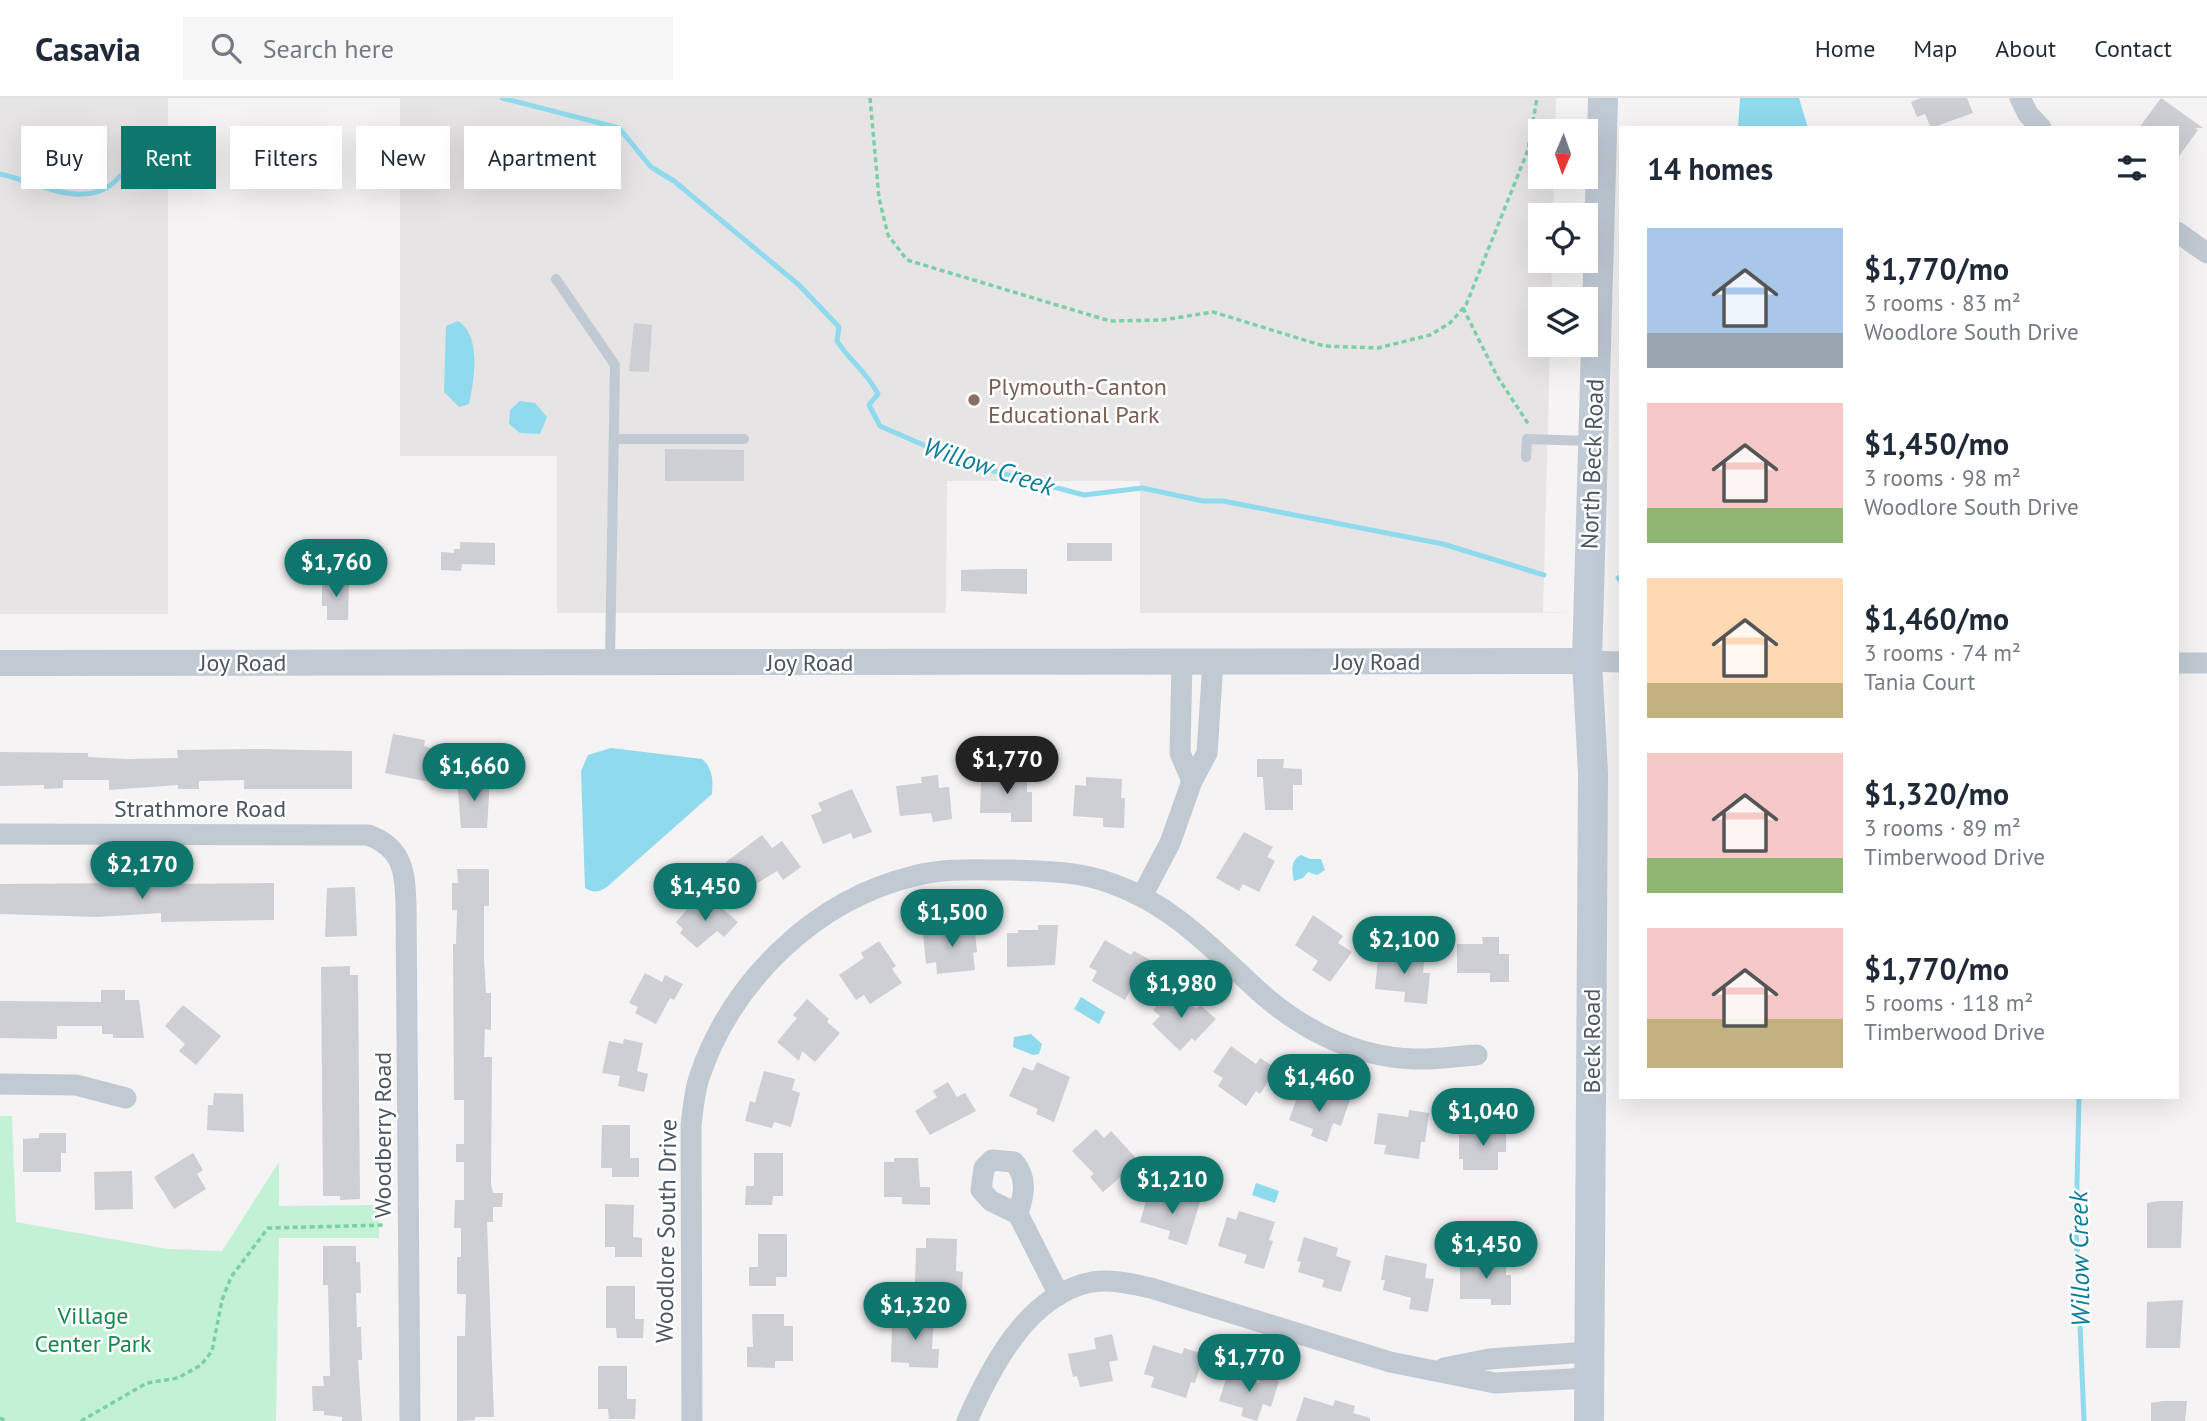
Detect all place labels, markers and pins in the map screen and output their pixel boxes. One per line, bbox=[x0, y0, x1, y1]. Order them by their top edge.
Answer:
place label: Plymouth-Canton Educational Park bbox=[988, 371, 1167, 430]
marker: Plymouth-Canton Educational Park bbox=[966, 392, 982, 408]
pin: $1,760 bbox=[279, 540, 393, 599]
pin: $1,770 bbox=[950, 736, 1064, 796]
pin: $1,660 bbox=[417, 744, 531, 803]
pin: $2,170 bbox=[85, 842, 199, 901]
pin: $1,450 bbox=[648, 864, 762, 923]
pin: $1,500 bbox=[895, 890, 1009, 949]
pin: $2,100 bbox=[1347, 916, 1461, 976]
pin: $1,980 bbox=[1124, 960, 1238, 1020]
pin: $1,460 bbox=[1262, 1054, 1376, 1114]
pin: $1,040 bbox=[1426, 1088, 1540, 1148]
pin: $1,210 bbox=[1115, 1156, 1229, 1216]
pin: $1,450 bbox=[1429, 1222, 1543, 1281]
pin: $1,320 bbox=[858, 1282, 972, 1342]
pin: $1,770 bbox=[1192, 1334, 1306, 1394]

